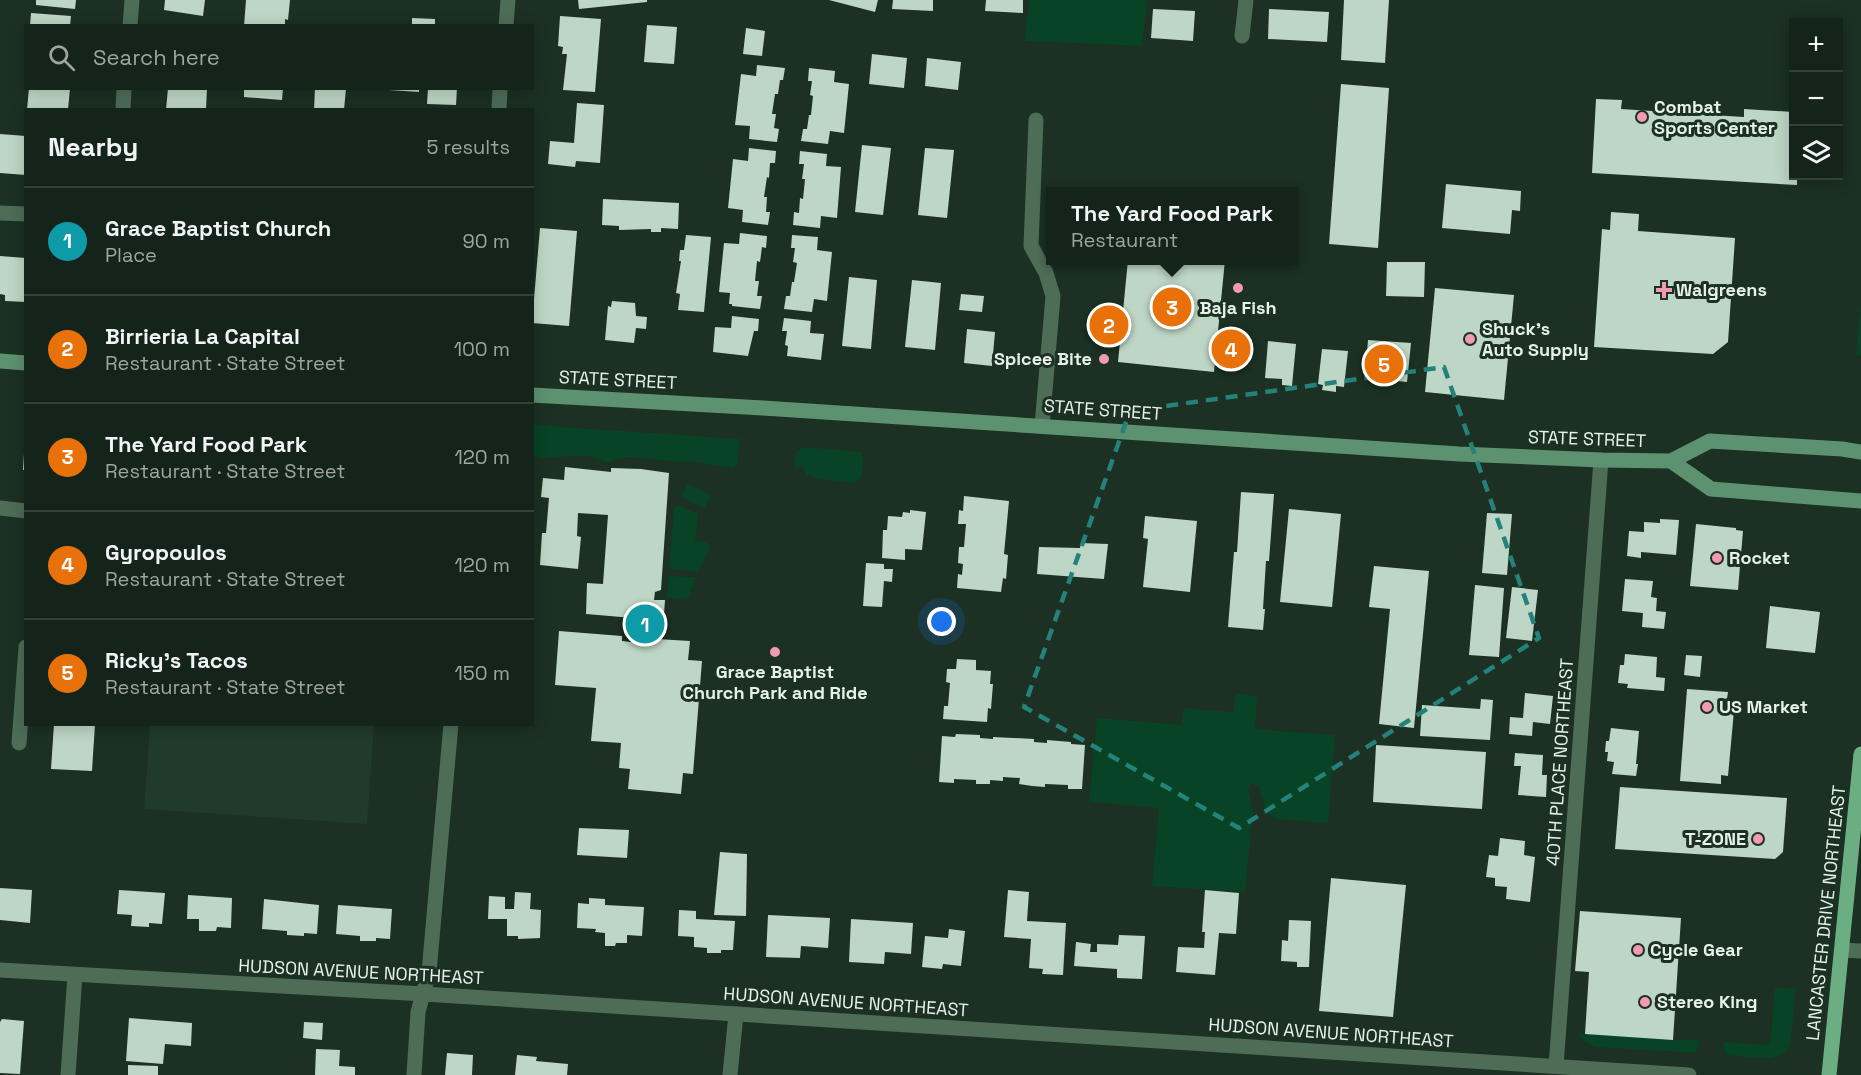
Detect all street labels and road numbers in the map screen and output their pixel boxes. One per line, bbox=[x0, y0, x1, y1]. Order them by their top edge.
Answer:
street label: STATE STREET bbox=[558, 365, 678, 394]
street label: STATE STREET bbox=[1043, 394, 1163, 425]
street label: STATE STREET bbox=[1527, 425, 1647, 452]
street label: 40TH PLACE NORTHEAST bbox=[1541, 657, 1578, 867]
street label: LANCASTER DRIVE NORTHEAST bbox=[1801, 784, 1850, 1042]
street label: HUDSON AVENUE NORTHEAST bbox=[238, 954, 485, 989]
street label: HUDSON AVENUE NORTHEAST bbox=[723, 981, 970, 1022]
street label: HUDSON AVENUE NORTHEAST bbox=[1208, 1012, 1455, 1053]

